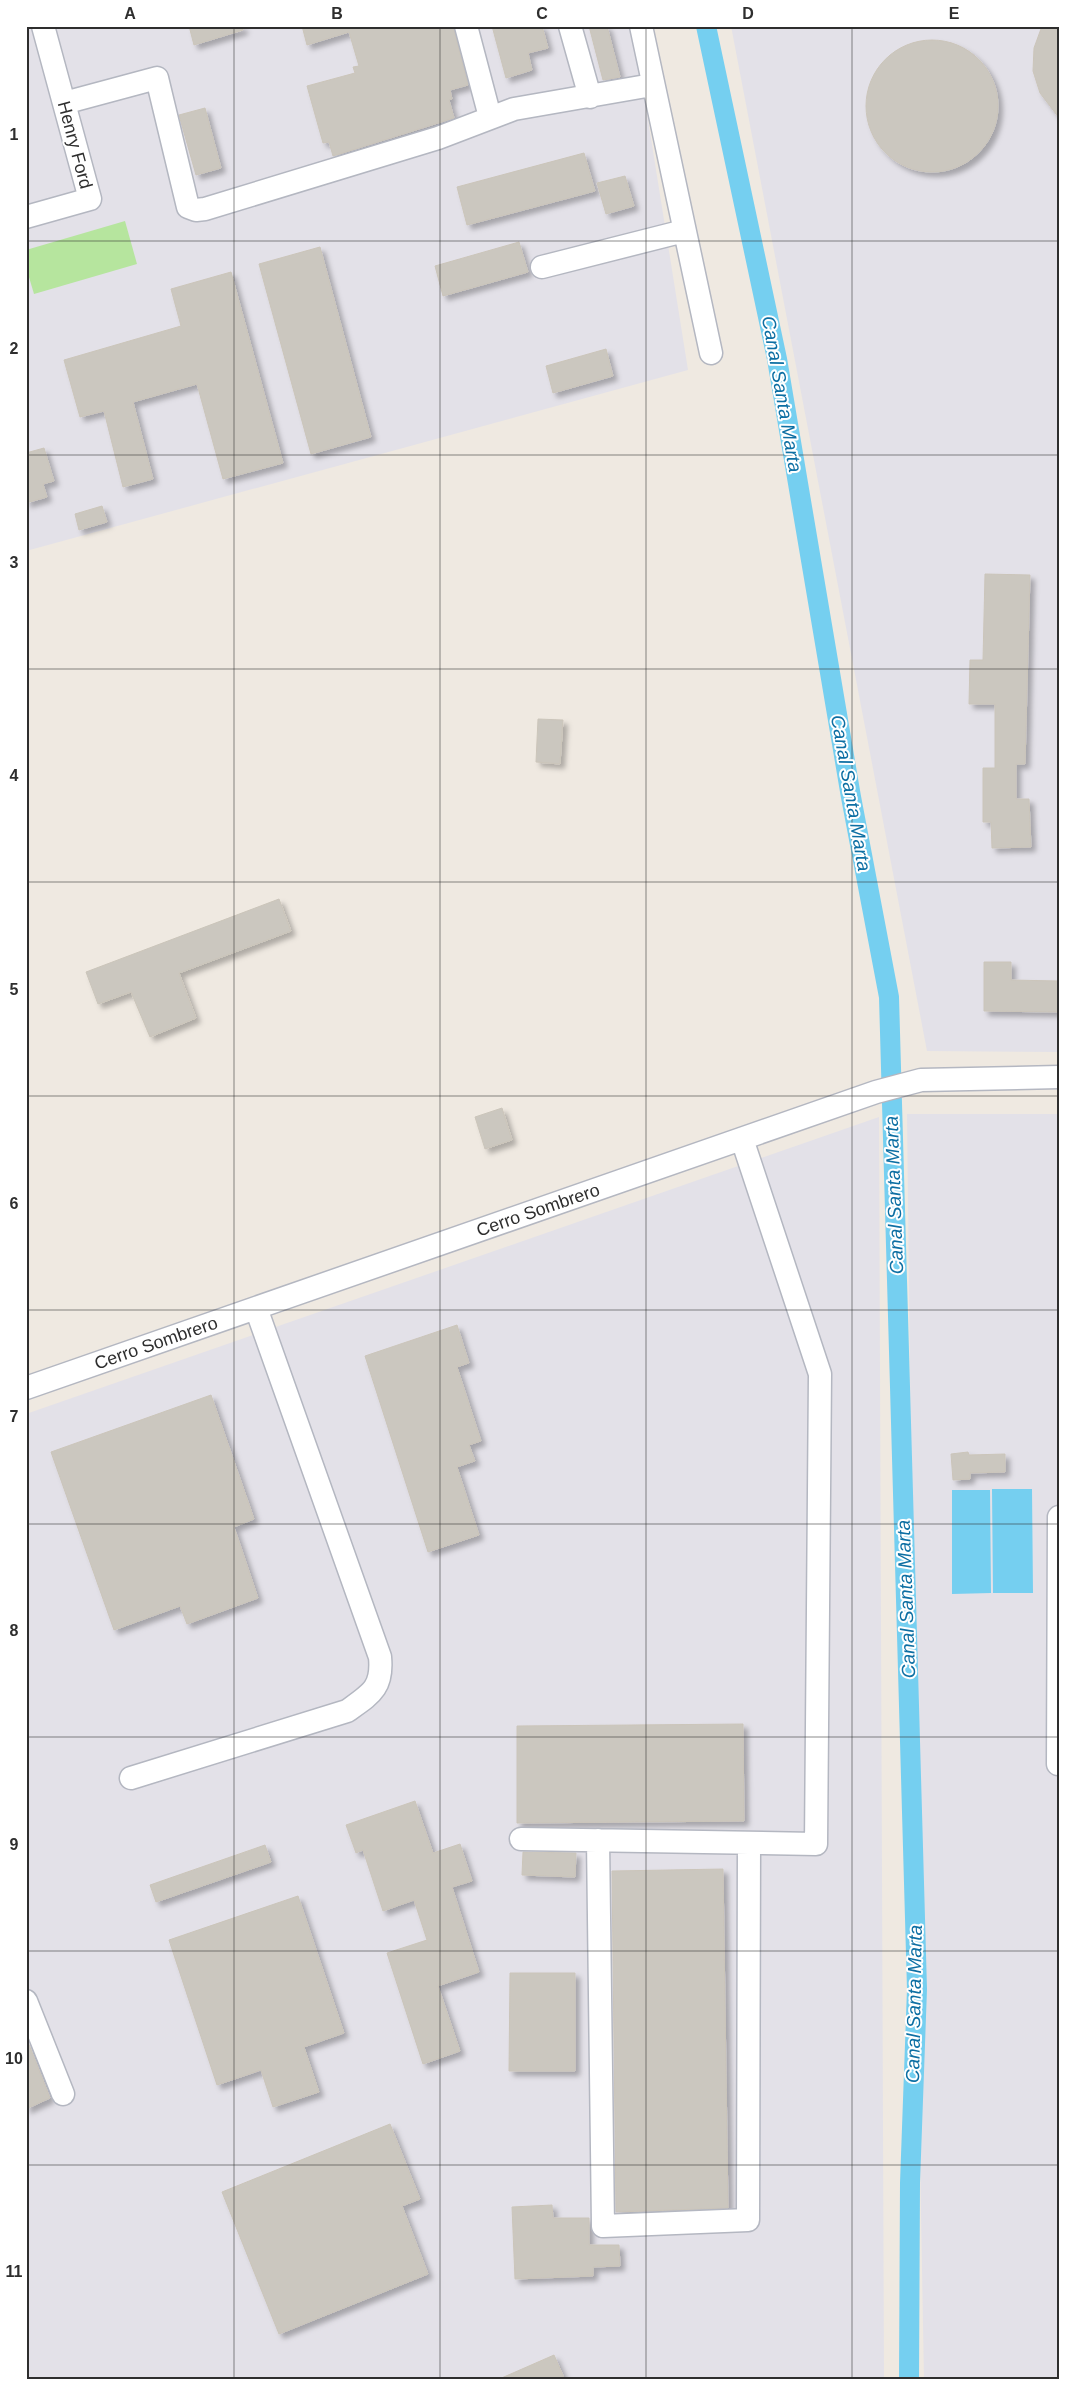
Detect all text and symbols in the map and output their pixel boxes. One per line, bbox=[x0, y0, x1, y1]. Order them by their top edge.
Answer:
text: A bbox=[124, 5, 136, 22]
text: B bbox=[331, 5, 343, 22]
text: C bbox=[536, 5, 548, 22]
text: D bbox=[742, 5, 754, 22]
text: E bbox=[949, 5, 960, 22]
street label: Henry Ford bbox=[54, 99, 96, 191]
text: 1 bbox=[10, 126, 19, 143]
water label: Canal Santa Marta bbox=[758, 314, 806, 474]
text: 2 bbox=[10, 340, 19, 357]
text: 3 bbox=[10, 554, 19, 571]
water label: Canal Santa Marta bbox=[827, 713, 875, 873]
text: 4 bbox=[10, 767, 19, 784]
text: 5 bbox=[10, 981, 19, 998]
water label: Canal Santa Marta bbox=[881, 1115, 907, 1275]
street label: Cerro Sombrero bbox=[474, 1180, 602, 1240]
text: 6 bbox=[10, 1195, 19, 1212]
street label: Cerro Sombrero bbox=[92, 1313, 220, 1373]
text: 7 bbox=[10, 1408, 19, 1425]
water label: Canal Santa Marta bbox=[893, 1519, 919, 1679]
text: 8 bbox=[10, 1622, 19, 1639]
text: 9 bbox=[10, 1836, 19, 1853]
water label: Canal Santa Marta bbox=[902, 1925, 926, 2083]
text: 10 bbox=[5, 2050, 23, 2067]
text: 11 bbox=[6, 2263, 23, 2280]

